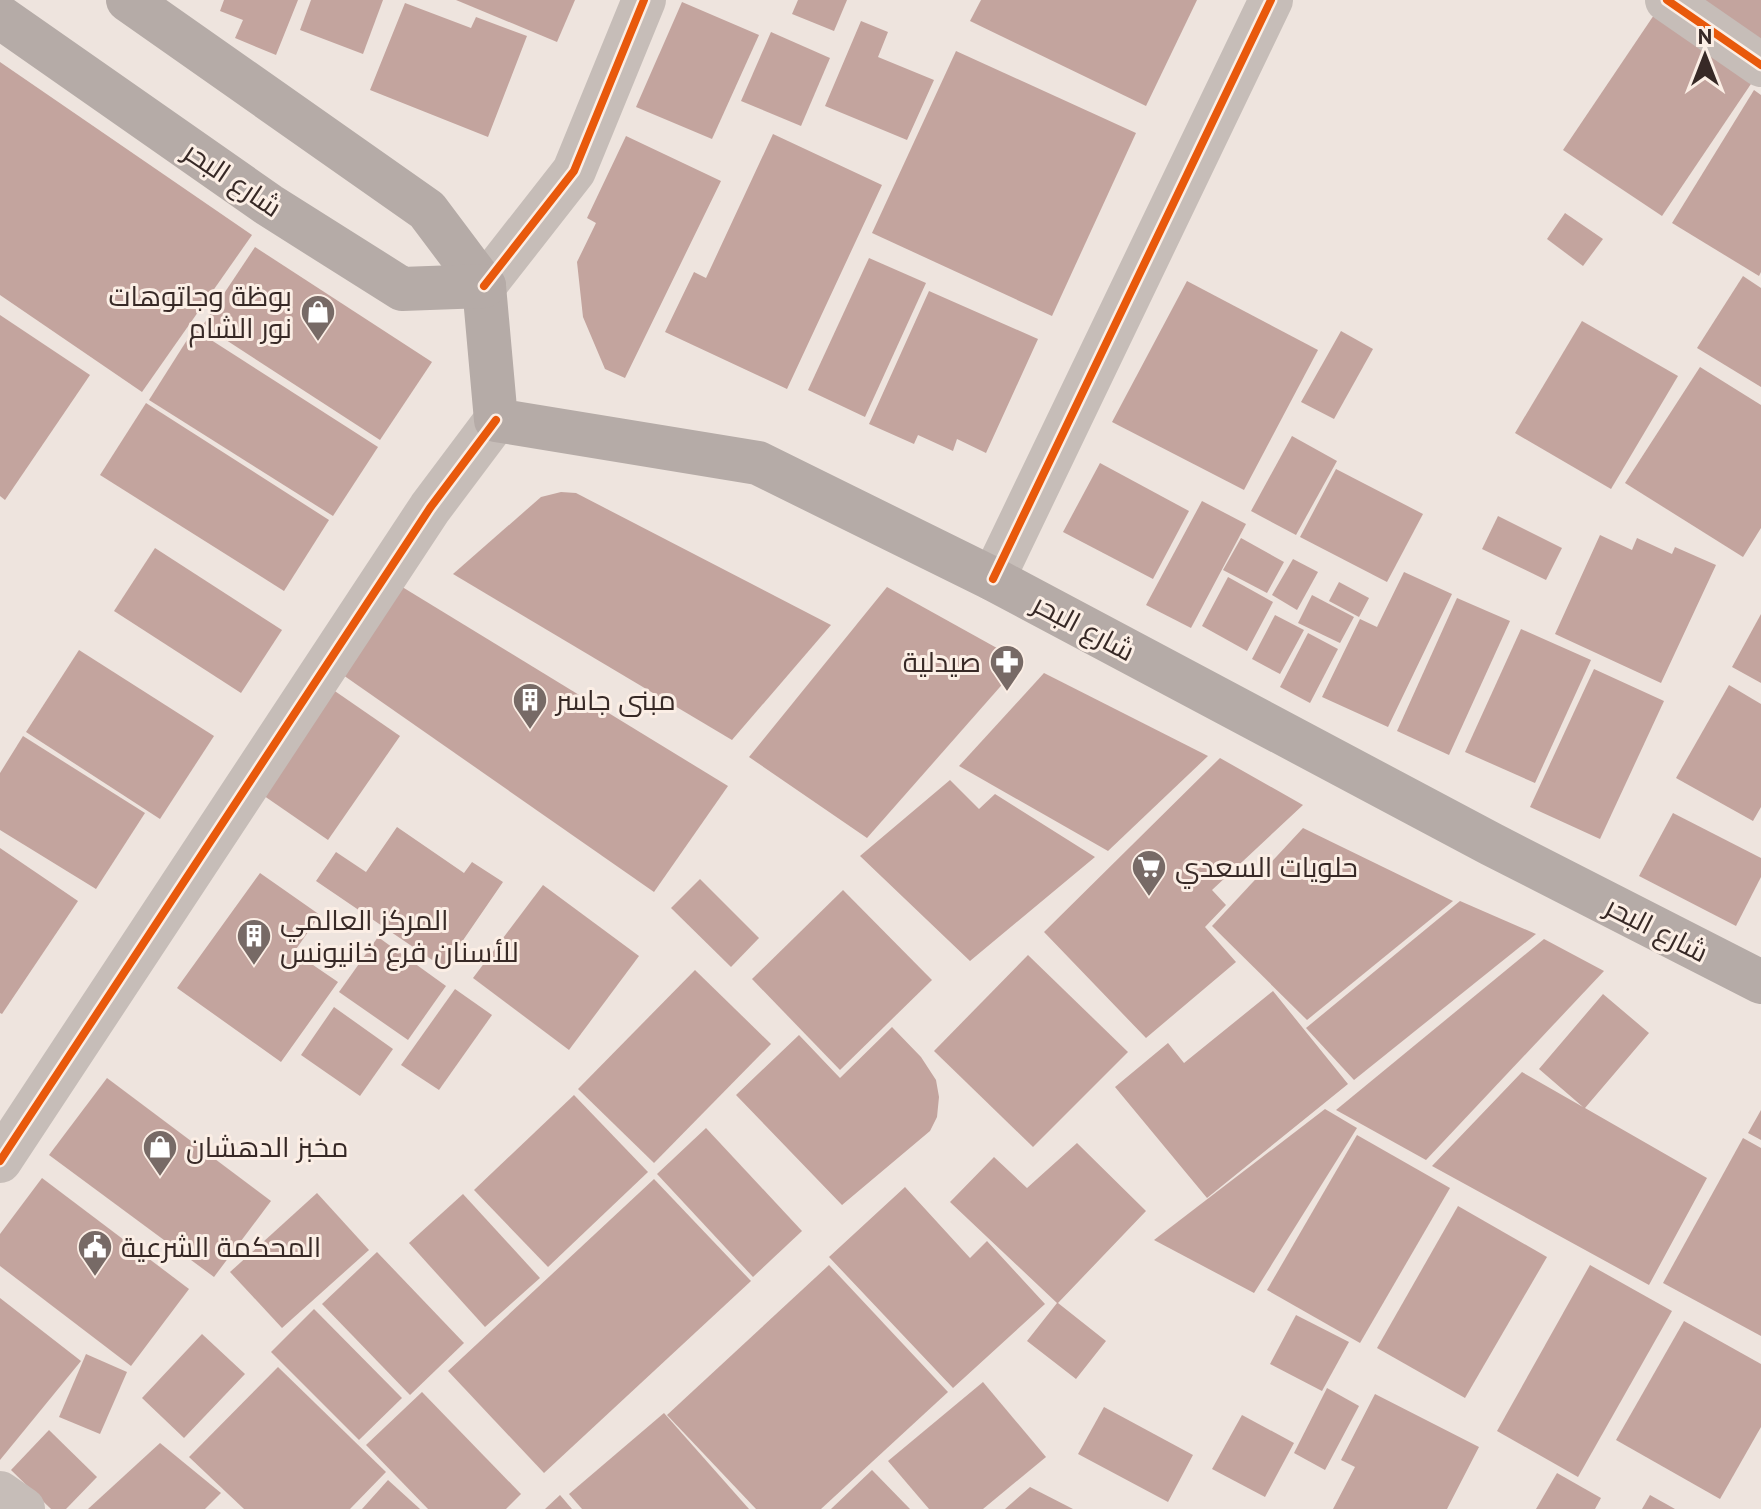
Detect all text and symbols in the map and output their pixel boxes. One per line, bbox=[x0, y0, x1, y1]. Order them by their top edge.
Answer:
north arrow bbox=[1665, 16, 1745, 96]
text: N bbox=[1698, 22, 1712, 50]
street label: شارع البحر bbox=[175, 131, 289, 226]
place label: بوظة وجاتوهات نور الشام bbox=[108, 277, 292, 348]
shop icon: بوظة وجاتوهات نور الشام bbox=[299, 293, 337, 343]
street label: شارع البحر bbox=[1025, 583, 1142, 670]
place label: صيدلية bbox=[903, 643, 981, 680]
pharmacy icon: صيدلية bbox=[988, 643, 1026, 693]
building icon: مبنى جاسر bbox=[511, 681, 549, 731]
place label: مبنى جاسر bbox=[554, 681, 676, 718]
supermarket icon: حلويات السعدي bbox=[1130, 848, 1168, 898]
place label: حلويات السعدي bbox=[1175, 848, 1358, 889]
street label: شارع البحر bbox=[1597, 886, 1715, 971]
place label: المركز العالمي للأسنان فرع خانيونس bbox=[280, 901, 519, 971]
building icon: المركز العالمي للأسنان فرع خانيونس bbox=[235, 917, 273, 967]
shop icon: مخبز الدهشان bbox=[141, 1128, 179, 1178]
place label: مخبز الدهشان bbox=[186, 1128, 348, 1165]
public building icon: المحكمة الشرعية bbox=[76, 1228, 114, 1278]
place label: المحكمة الشرعية bbox=[121, 1228, 321, 1265]

